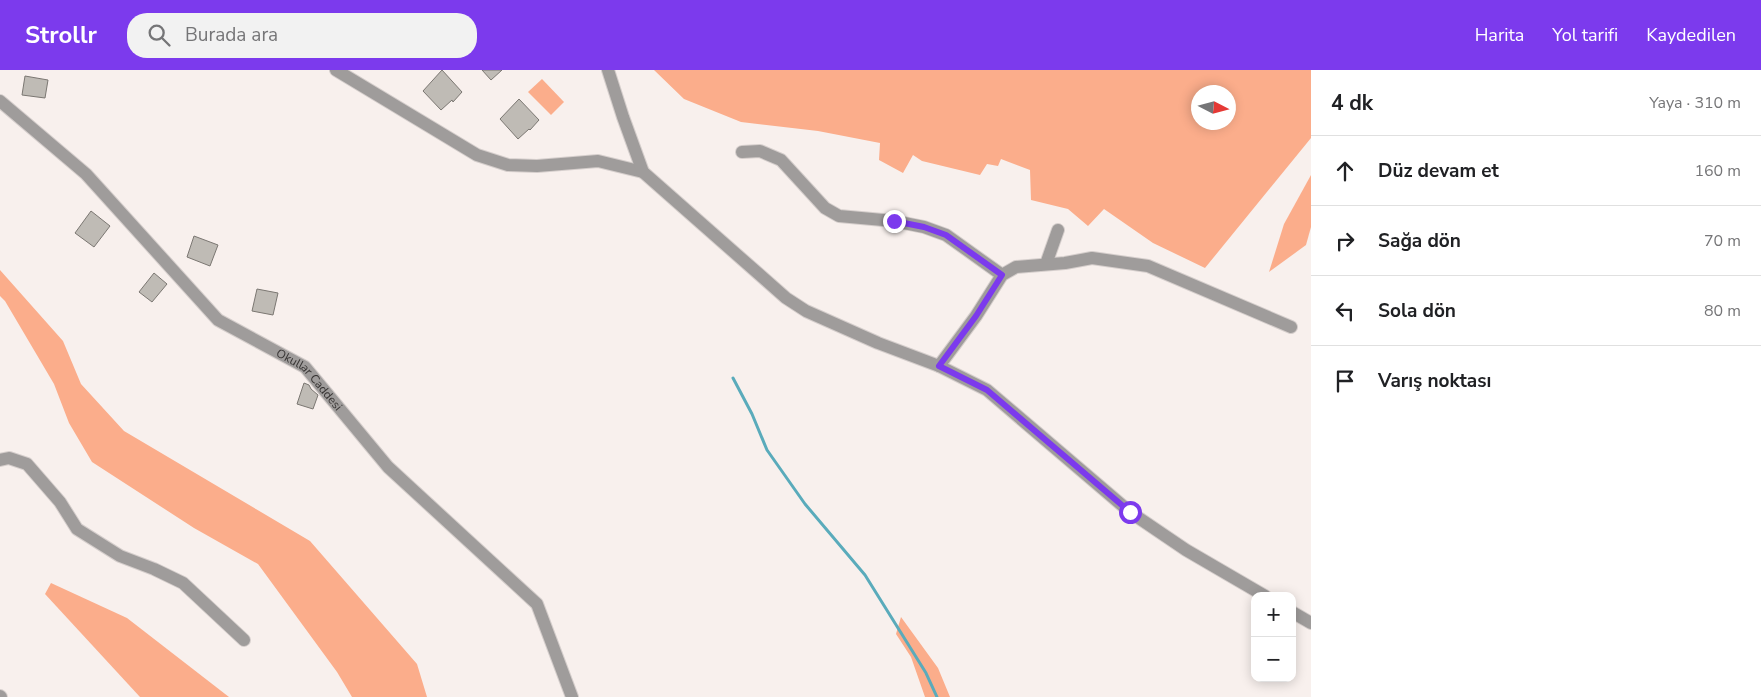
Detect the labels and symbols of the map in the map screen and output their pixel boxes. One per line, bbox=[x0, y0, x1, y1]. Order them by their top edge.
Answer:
north arrow bbox=[1191, 85, 1236, 130]
route end bbox=[883, 210, 906, 233]
street label: Okullar Caddesi bbox=[273, 345, 346, 414]
route start bbox=[1119, 501, 1142, 524]

